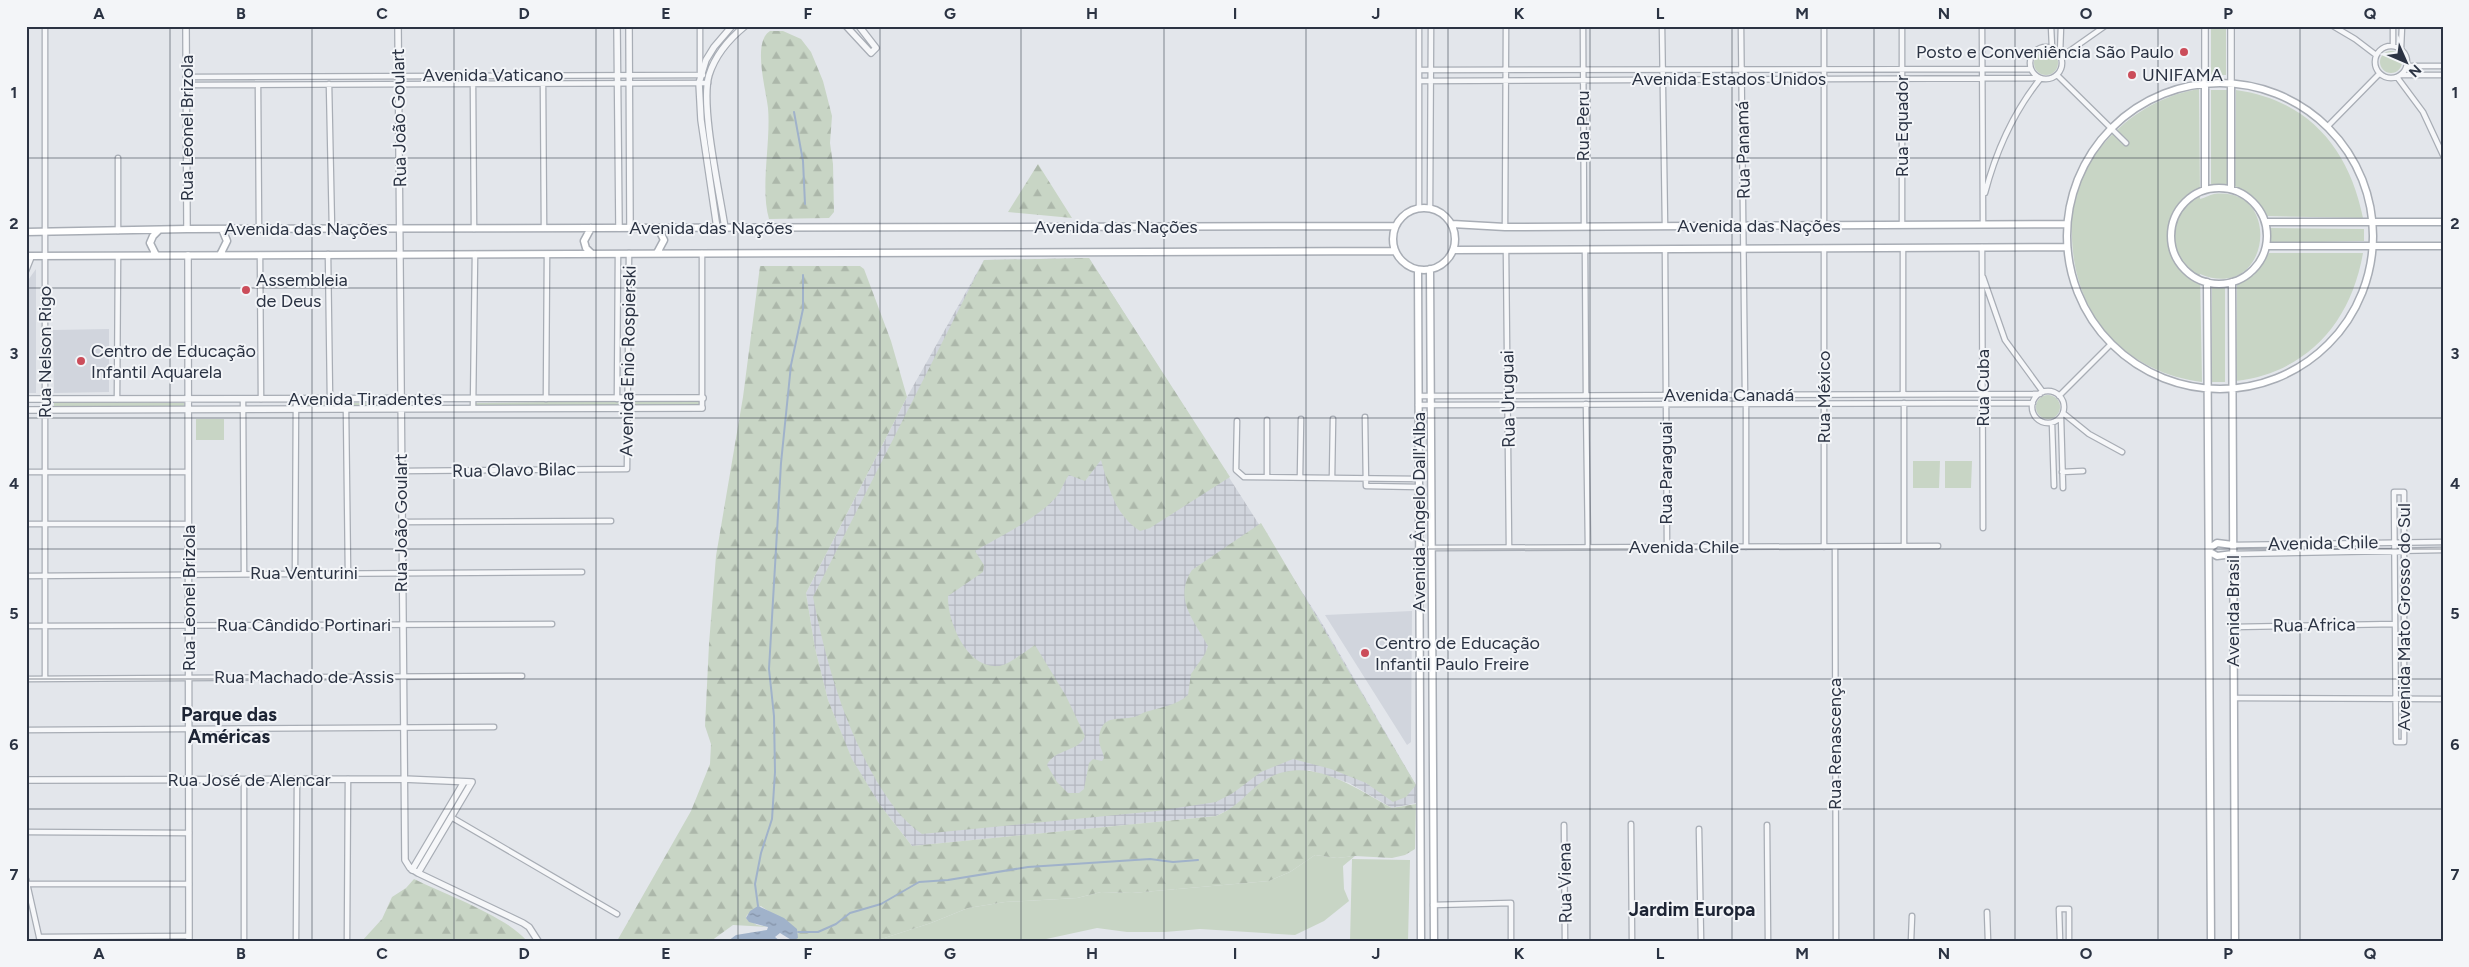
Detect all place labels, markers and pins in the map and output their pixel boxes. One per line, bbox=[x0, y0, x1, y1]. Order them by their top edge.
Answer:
place label: Posto e Conveniência São Paulo bbox=[1916, 41, 2174, 63]
marker: Posto e Conveniência São Paulo bbox=[2178, 46, 2190, 58]
place label: UNIFAMA bbox=[2142, 64, 2223, 86]
marker: UNIFAMA bbox=[2126, 69, 2138, 81]
place label: Assembleia de Deus bbox=[256, 269, 348, 312]
marker: Assembleia de Deus bbox=[240, 284, 252, 296]
place label: Centro de Educação Infantil Aquarela bbox=[91, 340, 256, 383]
marker: Centro de Educação Infantil Aquarela bbox=[75, 355, 87, 367]
place label: Centro de Educação Infantil Paulo Freire bbox=[1375, 632, 1540, 675]
marker: Centro de Educação Infantil Paulo Freire bbox=[1359, 647, 1371, 659]

